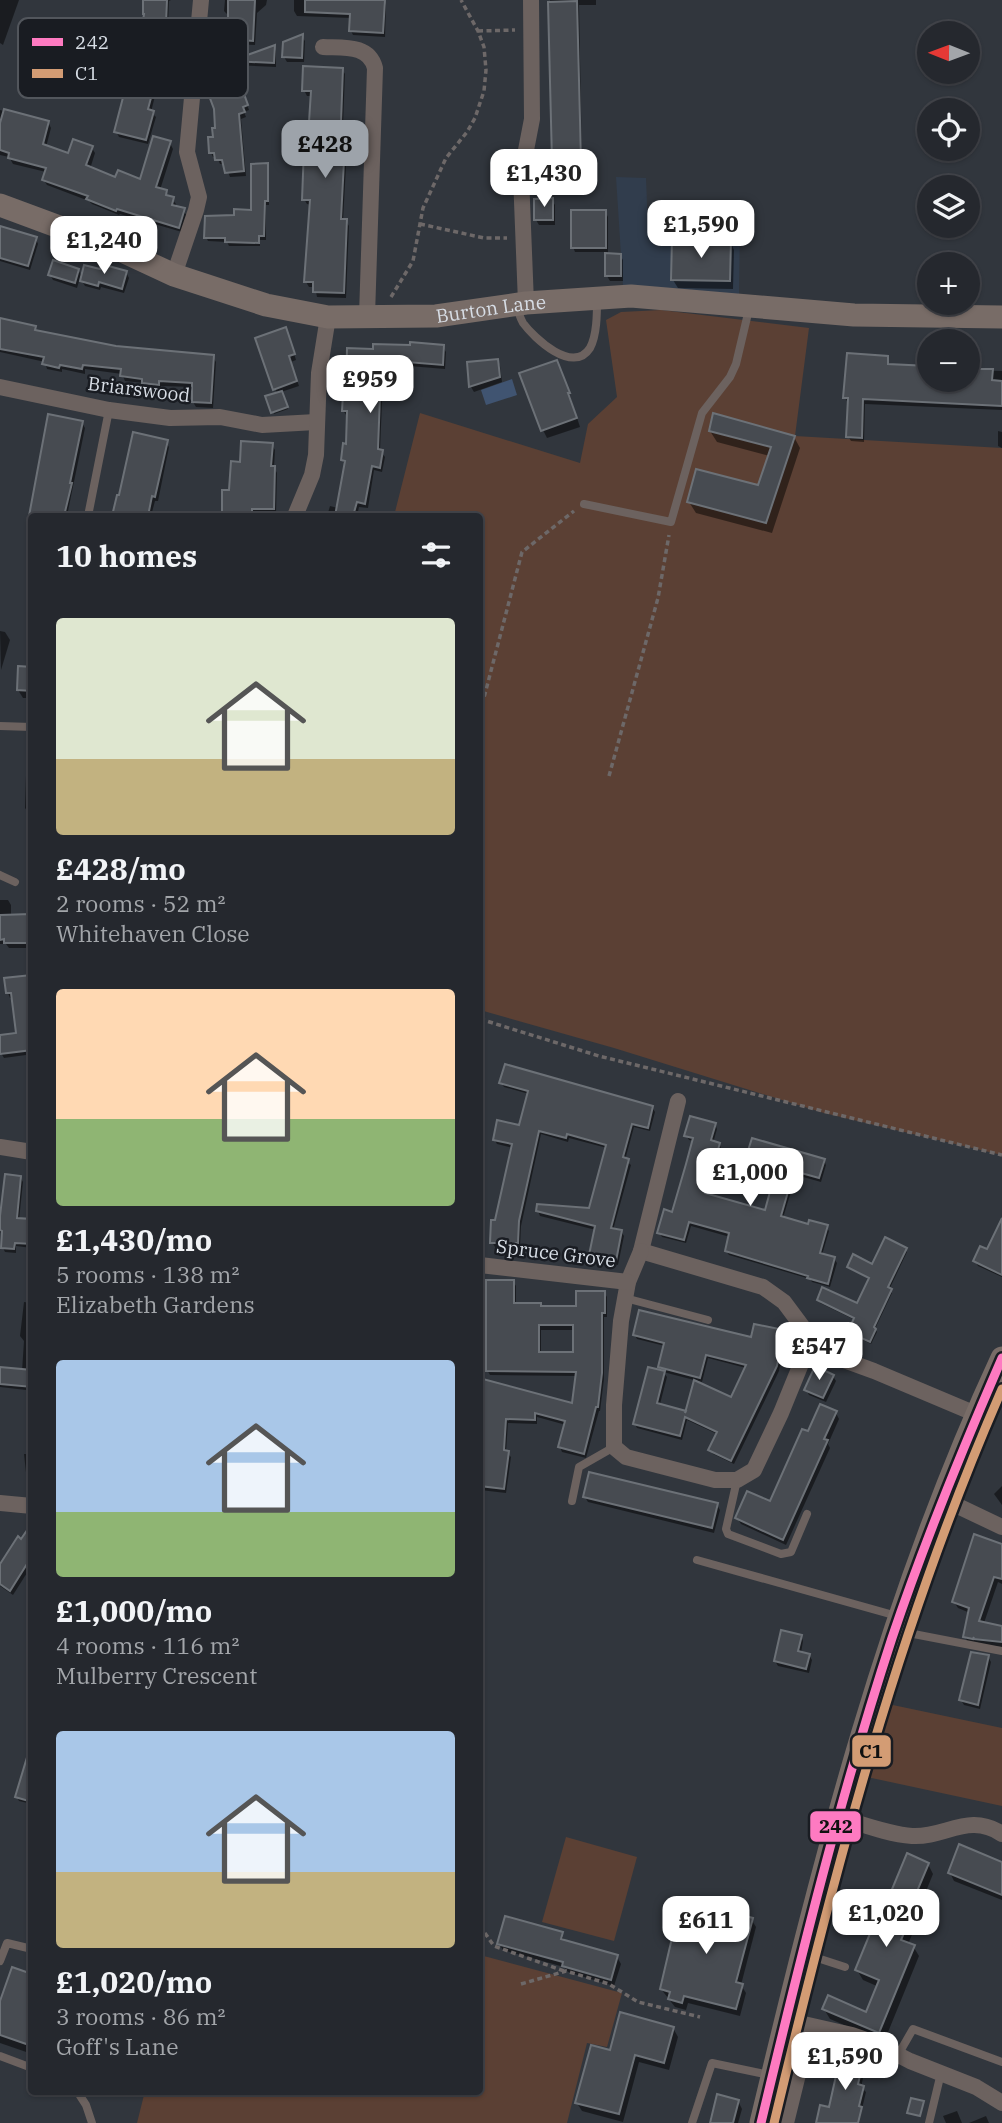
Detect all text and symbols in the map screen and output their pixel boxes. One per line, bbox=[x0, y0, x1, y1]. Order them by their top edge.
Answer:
legend bbox=[18, 18, 248, 98]
north arrow bbox=[917, 21, 980, 84]
map controls bbox=[917, 21, 980, 392]
text: 242 bbox=[75, 30, 109, 54]
text: C1 bbox=[75, 61, 99, 85]
button: locate bbox=[917, 98, 980, 161]
pin: £428 bbox=[284, 120, 366, 180]
text: £428 bbox=[297, 128, 353, 158]
pin: £1,430 bbox=[487, 150, 601, 209]
text: £1,430 bbox=[506, 157, 582, 187]
button: layers bbox=[917, 175, 980, 238]
pin: £1,590 bbox=[644, 201, 758, 260]
text: £1,590 bbox=[663, 208, 739, 238]
pin: £1,240 bbox=[47, 216, 161, 276]
text: £1,240 bbox=[66, 224, 142, 254]
button: + bbox=[917, 252, 980, 315]
street label: Burton Lane bbox=[434, 290, 547, 328]
button: − bbox=[917, 329, 980, 392]
pin: £959 bbox=[329, 356, 411, 415]
text: £959 bbox=[342, 363, 398, 393]
street label: Briarswood bbox=[86, 371, 192, 407]
text: 10 homes bbox=[56, 536, 197, 575]
icon: filters bbox=[417, 536, 455, 574]
icon: home bbox=[193, 663, 319, 789]
text: £428/mo bbox=[56, 849, 186, 888]
text: 2 rooms · 52 m² bbox=[56, 888, 226, 918]
text: Whitehaven Close bbox=[56, 918, 250, 948]
icon: home bbox=[193, 1034, 319, 1160]
pin: £1,000 bbox=[693, 1148, 807, 1208]
text: £1,000 bbox=[712, 1156, 788, 1186]
text: £1,430/mo bbox=[56, 1220, 212, 1259]
street label: Spruce Grove bbox=[495, 1234, 617, 1272]
text: 5 rooms · 138 m² bbox=[56, 1259, 239, 1289]
text: Elizabeth Gardens bbox=[56, 1289, 255, 1319]
pin: £547 bbox=[778, 1322, 860, 1382]
text: £547 bbox=[791, 1330, 847, 1360]
icon: home bbox=[193, 1405, 319, 1531]
text: £1,000/mo bbox=[56, 1591, 212, 1630]
text: 4 rooms · 116 m² bbox=[56, 1630, 239, 1660]
text: Mulberry Crescent bbox=[56, 1660, 257, 1690]
line badge: C1 bbox=[851, 1734, 892, 1768]
text: C1 bbox=[859, 1739, 883, 1763]
icon: home bbox=[193, 1776, 319, 1902]
line badge: 242 bbox=[809, 1810, 862, 1843]
text: 242 bbox=[819, 1814, 853, 1838]
pin: £1,020 bbox=[829, 1890, 943, 1949]
pin: £611 bbox=[665, 1896, 747, 1956]
text: £1,020 bbox=[848, 1897, 924, 1927]
text: £611 bbox=[678, 1904, 734, 1934]
text: £1,020/mo bbox=[56, 1962, 212, 2001]
text: 3 rooms · 86 m² bbox=[56, 2001, 226, 2031]
text: Goff's Lane bbox=[56, 2031, 179, 2061]
pin: £1,590 bbox=[788, 2032, 902, 2092]
text: £1,590 bbox=[807, 2040, 883, 2070]

